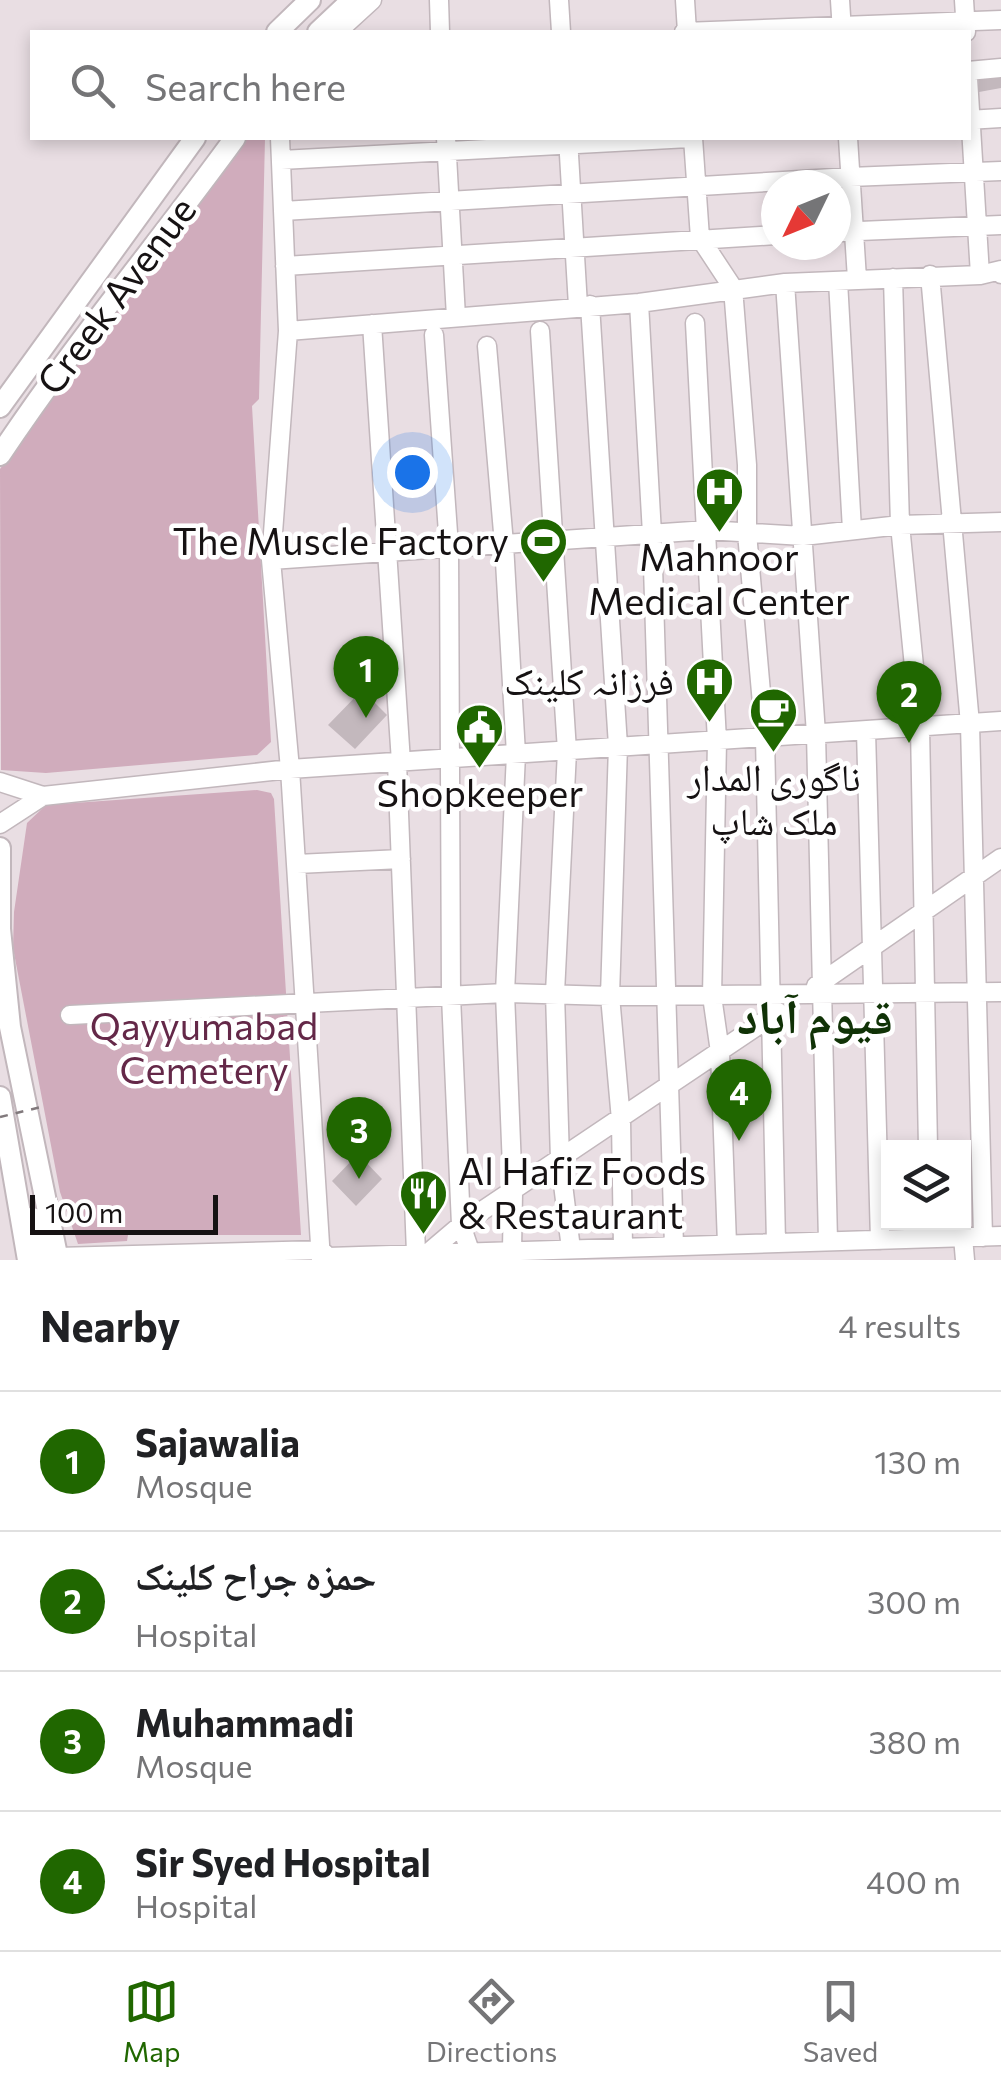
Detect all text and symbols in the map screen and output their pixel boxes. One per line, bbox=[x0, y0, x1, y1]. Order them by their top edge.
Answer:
search box bbox=[30, 30, 971, 140]
icon: search bbox=[65, 58, 120, 113]
text: Search here bbox=[145, 62, 346, 109]
north arrow bbox=[761, 170, 851, 260]
street label: Creek Avenue bbox=[25, 186, 205, 403]
your location bbox=[387, 447, 438, 498]
hospital icon: Mahnoor Medical Center bbox=[693, 466, 745, 534]
place label: The Muscle Factory bbox=[172, 516, 509, 563]
sports icon: The Muscle Factory bbox=[518, 516, 570, 584]
place label: Mahnoor Medical Center bbox=[588, 532, 850, 623]
pin: 1 bbox=[334, 636, 398, 718]
place label: فرزانہ کلینک bbox=[504, 656, 674, 703]
hospital icon: فرزانہ کلینک bbox=[683, 656, 735, 724]
pin: 2 bbox=[876, 660, 942, 743]
cafe icon: ناگوری المدار ملک شاپ bbox=[748, 686, 800, 754]
public building icon: Shopkeeper bbox=[454, 702, 506, 770]
place label: ناگوری المدار ملک شاپ bbox=[686, 752, 861, 844]
place label: Shopkeeper bbox=[377, 768, 583, 815]
district label: قیوم آباد bbox=[737, 985, 893, 1051]
park label: Qayyumabad Cemetery bbox=[90, 1001, 318, 1092]
pin: 4 bbox=[706, 1058, 772, 1141]
pin: 3 bbox=[326, 1096, 392, 1179]
map controls bbox=[881, 1140, 971, 1230]
button: layers bbox=[881, 1140, 971, 1230]
place label: Al Hafiz Foods & Restaurant bbox=[458, 1146, 706, 1237]
restaurant icon: Al Hafiz Foods & Restaurant bbox=[397, 1168, 449, 1236]
scale bar bbox=[30, 1190, 218, 1234]
text: 100 m bbox=[45, 1195, 123, 1229]
text: Nearby bbox=[40, 1299, 180, 1351]
text: 4 results bbox=[838, 1305, 961, 1345]
text: Sajawalia bbox=[135, 1418, 300, 1465]
text: 1 bbox=[65, 1441, 80, 1481]
text: 130 m bbox=[874, 1441, 961, 1481]
text: Mosque bbox=[135, 1465, 252, 1505]
text: حمزہ جراح کلینک bbox=[135, 1551, 377, 1598]
text: 2 bbox=[63, 1581, 82, 1621]
text: 300 m bbox=[867, 1581, 961, 1621]
text: Hospital bbox=[135, 1614, 257, 1654]
text: Muhammadi bbox=[135, 1698, 354, 1745]
text: 3 bbox=[63, 1721, 82, 1761]
text: 380 m bbox=[868, 1721, 961, 1761]
text: Mosque bbox=[135, 1745, 252, 1785]
text: Sir Syed Hospital bbox=[135, 1838, 431, 1885]
text: 4 bbox=[63, 1861, 82, 1901]
text: 400 m bbox=[866, 1861, 961, 1901]
text: Hospital bbox=[135, 1885, 257, 1925]
tab: Map bbox=[123, 1974, 180, 2068]
tab: Directions bbox=[426, 1974, 557, 2068]
tab: Saved bbox=[803, 1974, 878, 2068]

